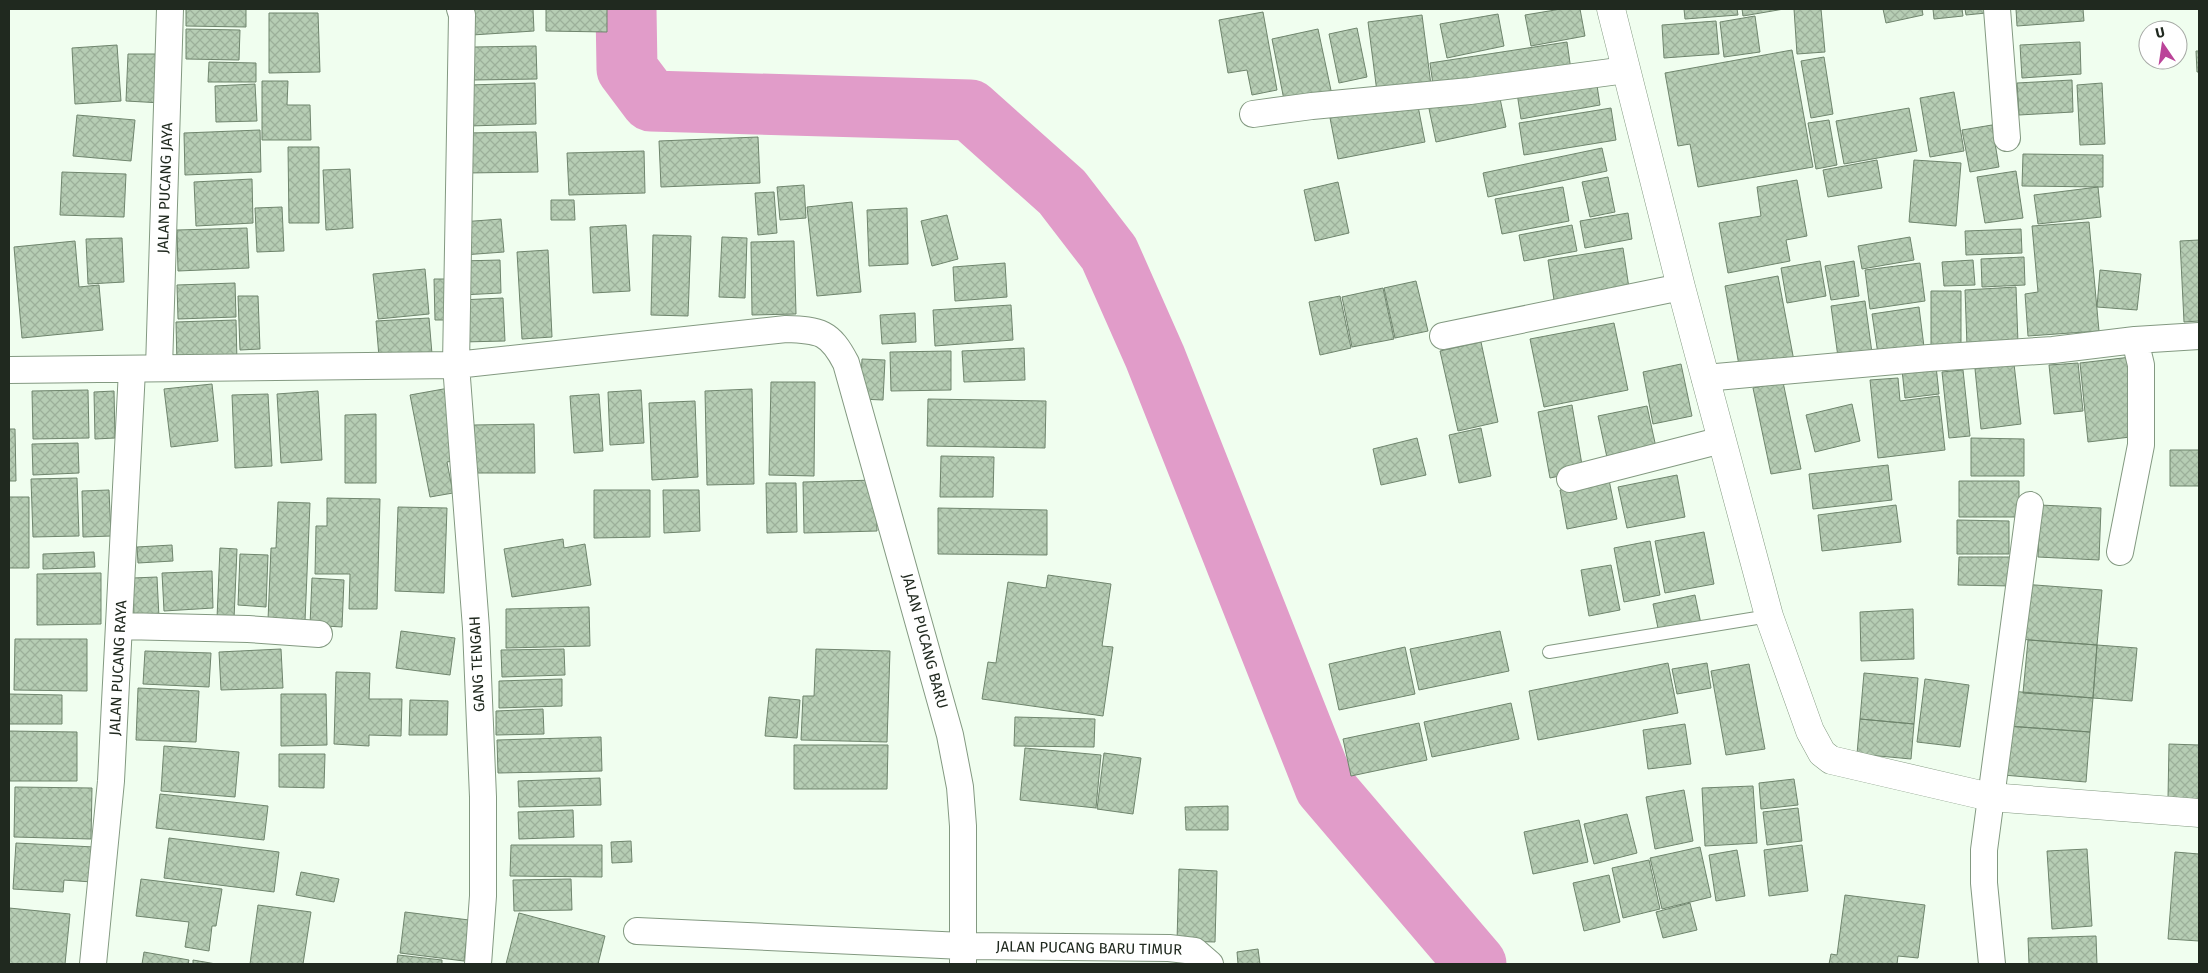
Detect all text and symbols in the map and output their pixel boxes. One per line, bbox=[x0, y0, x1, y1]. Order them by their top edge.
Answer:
north arrow bbox=[2138, 20, 2188, 70]
text: U bbox=[2154, 24, 2167, 42]
street label: JALAN PUCANG JAYA bbox=[154, 122, 176, 254]
street label: JALAN PUCANG BARU bbox=[898, 571, 952, 711]
street label: JALAN PUCANG RAYA bbox=[105, 599, 131, 736]
street label: GANG TENGAH bbox=[465, 616, 489, 712]
street label: JALAN PUCANG BARU TIMUR bbox=[996, 937, 1182, 959]

